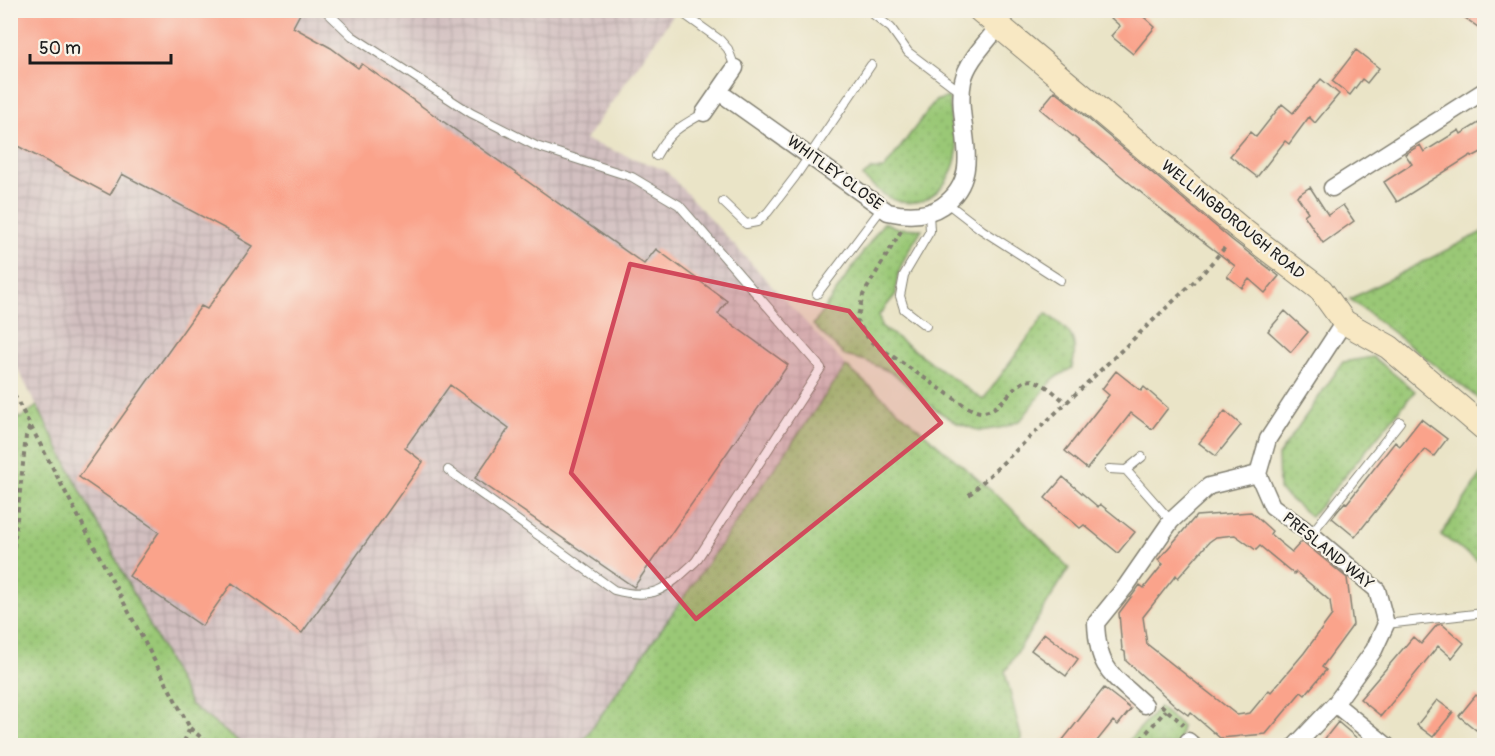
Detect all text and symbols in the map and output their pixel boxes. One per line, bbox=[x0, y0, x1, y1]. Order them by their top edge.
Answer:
scale bar bbox=[30, 27, 171, 65]
text: 50 m bbox=[39, 37, 81, 60]
street label: WHITLEY CLOSE bbox=[783, 131, 887, 215]
street label: WELLINGBOROUGH ROAD bbox=[1157, 156, 1309, 284]
street label: PRESLAND WAY bbox=[1278, 508, 1378, 594]

